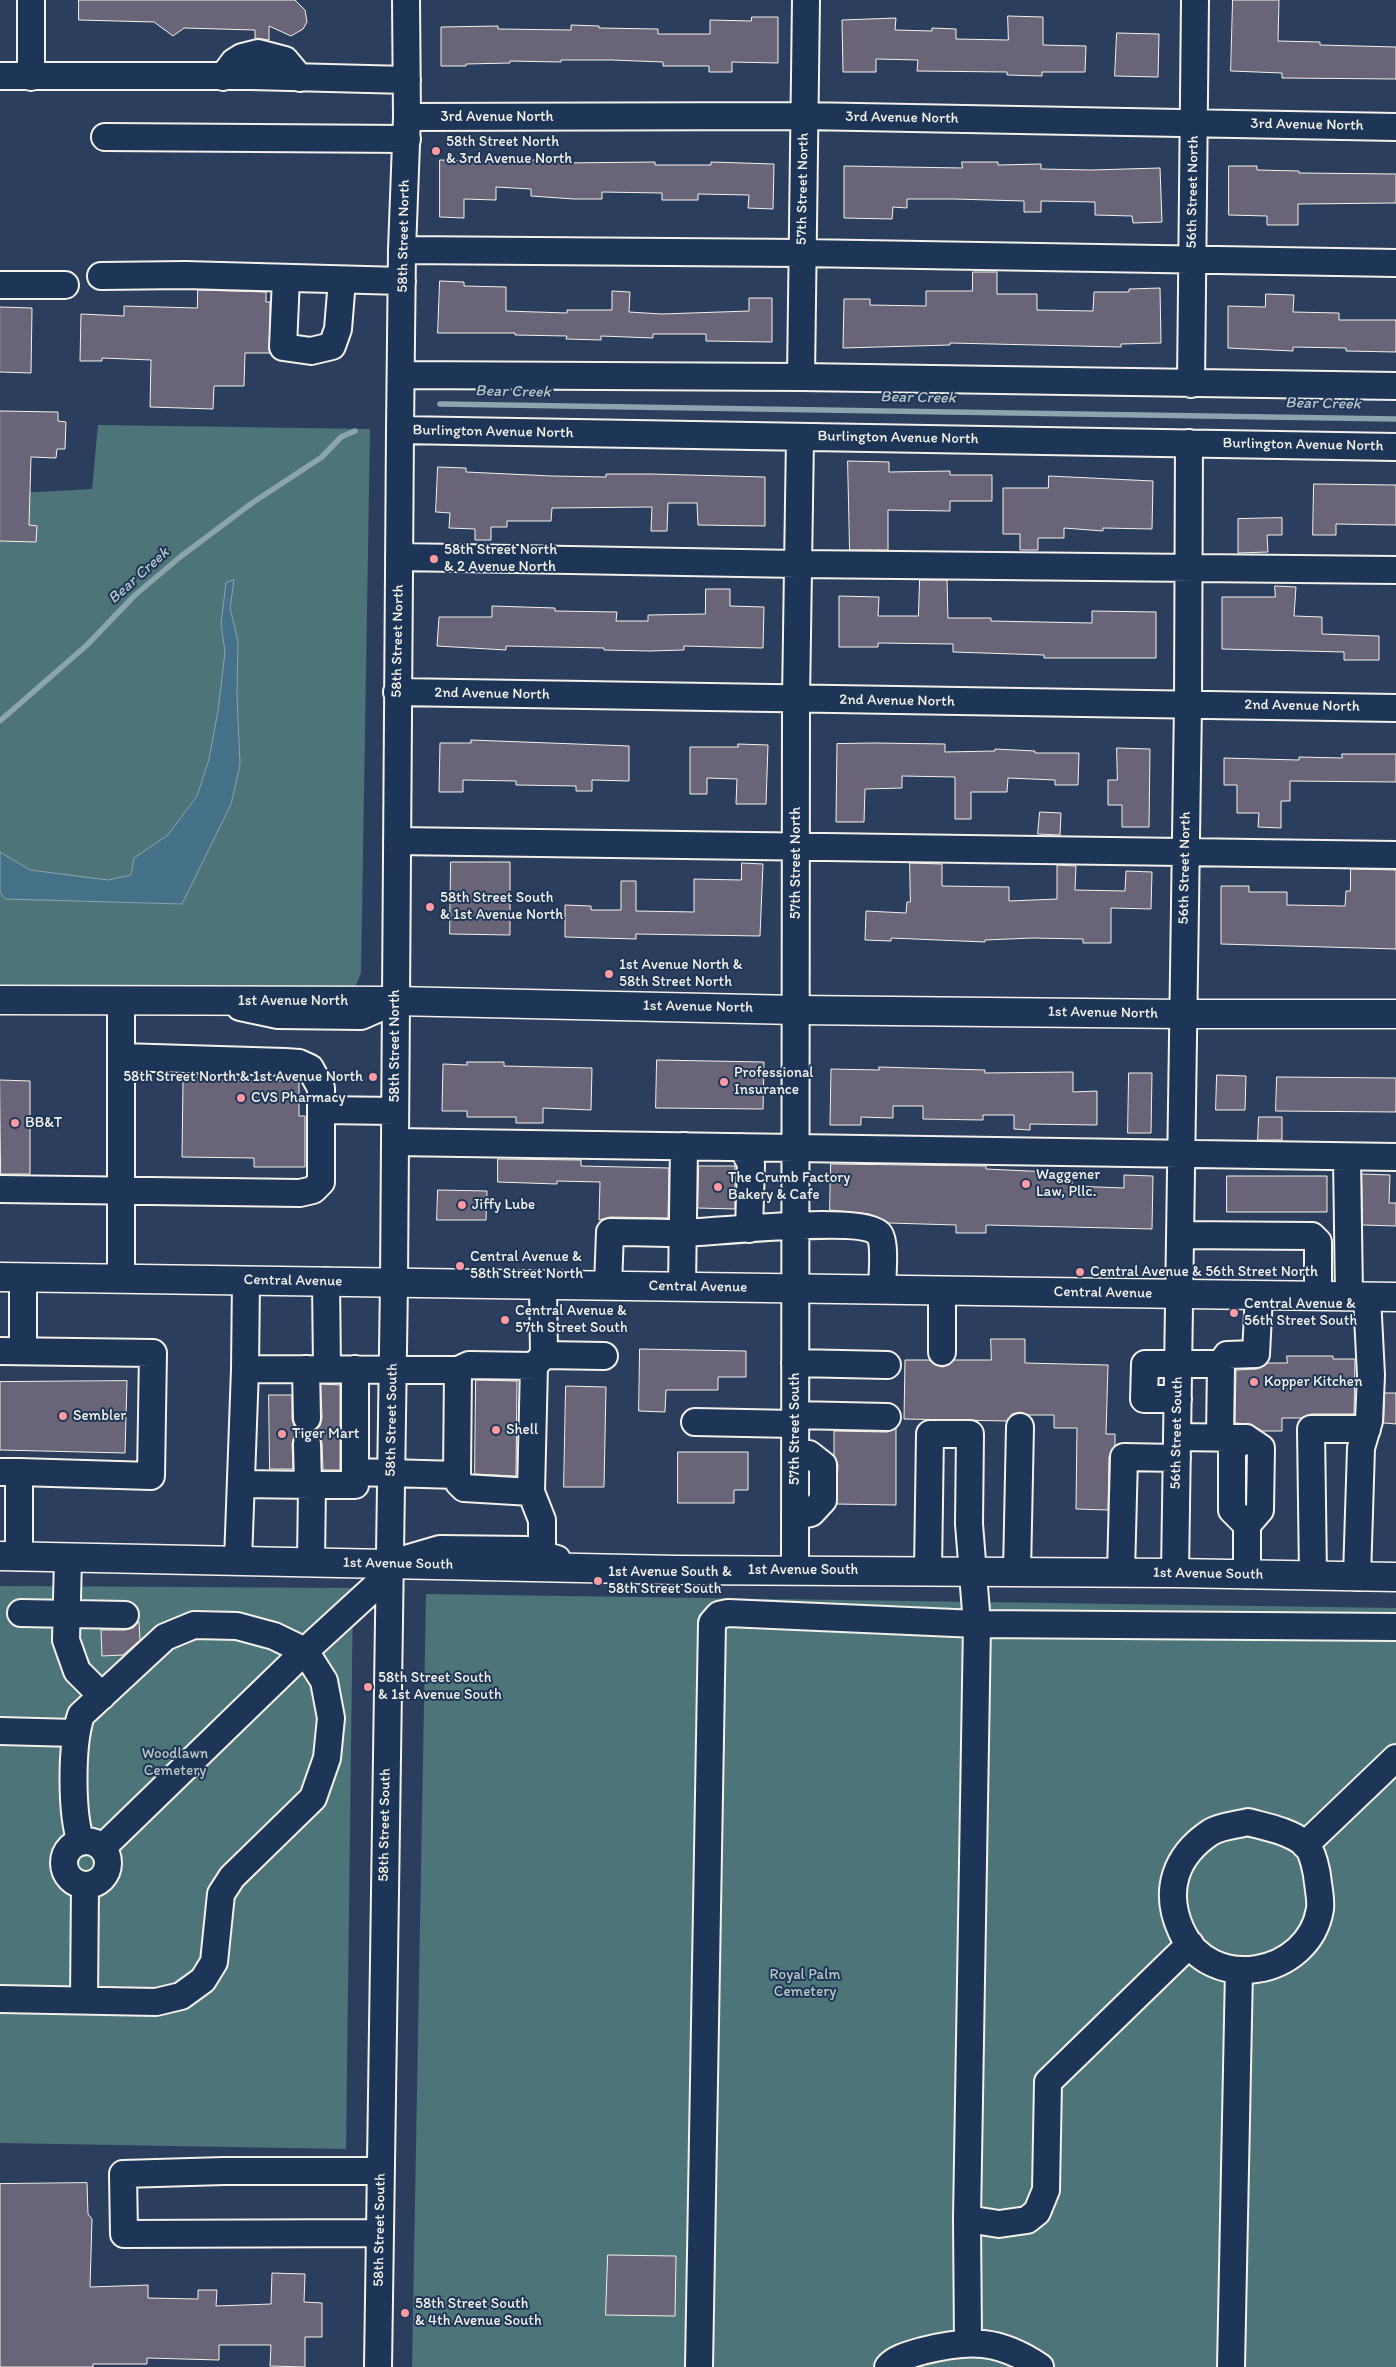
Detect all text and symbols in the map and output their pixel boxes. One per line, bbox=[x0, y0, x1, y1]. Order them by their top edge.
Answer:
street label: 3rd Avenue North bbox=[440, 108, 554, 126]
street label: 3rd Avenue North bbox=[845, 108, 959, 128]
street label: 3rd Avenue North bbox=[1250, 115, 1364, 135]
place label: 58th Street North & 3rd Avenue North bbox=[446, 133, 572, 168]
street label: 57th Street North bbox=[793, 133, 813, 245]
street label: 56th Street North bbox=[1183, 135, 1203, 249]
marker: 58th Street North & 3rd Avenue North bbox=[430, 145, 442, 157]
street label: 58th Street North bbox=[394, 179, 414, 293]
water label: Bear Creek bbox=[475, 382, 551, 402]
water label: Bear Creek bbox=[880, 388, 956, 408]
water label: Bear Creek bbox=[1285, 394, 1361, 414]
street label: Burlington Avenue North bbox=[412, 422, 574, 442]
street label: Burlington Avenue North bbox=[817, 428, 979, 448]
street label: Burlington Avenue North bbox=[1222, 435, 1384, 455]
place label: 58th Street North & 2 Avenue North bbox=[444, 541, 557, 576]
water label: Bear Creek bbox=[104, 544, 174, 608]
marker: 58th Street North & 2 Avenue North bbox=[428, 553, 440, 565]
street label: 58th Street North bbox=[388, 584, 408, 698]
street label: 2nd Avenue North bbox=[434, 684, 550, 704]
street label: 2nd Avenue North bbox=[839, 691, 955, 711]
street label: 2nd Avenue North bbox=[1244, 696, 1360, 716]
street label: 57th Street North bbox=[787, 807, 805, 919]
street label: 56th Street North bbox=[1175, 811, 1195, 925]
place label: 58th Street South & 1st Avenue North bbox=[440, 889, 563, 924]
marker: 58th Street South & 1st Avenue North bbox=[424, 901, 436, 913]
place label: 1st Avenue North & 58th Street North bbox=[619, 956, 742, 991]
marker: 1st Avenue North & 58th Street North bbox=[603, 968, 615, 980]
street label: 58th Street North bbox=[386, 989, 404, 1103]
street label: 1st Avenue North bbox=[238, 992, 348, 1010]
street label: 1st Avenue North bbox=[643, 997, 753, 1017]
street label: 1st Avenue North bbox=[1048, 1003, 1158, 1023]
place label: Professional Insurance bbox=[734, 1064, 814, 1099]
place label: 58th Street North & 1st Avenue North bbox=[123, 1068, 363, 1086]
marker: 58th Street North & 1st Avenue North bbox=[367, 1071, 379, 1083]
marker: Professional Insurance bbox=[718, 1076, 730, 1088]
place label: CVS Pharmacy bbox=[251, 1089, 345, 1107]
marker: CVS Pharmacy bbox=[235, 1092, 247, 1104]
place label: BB&T bbox=[25, 1114, 62, 1132]
marker: BB&T bbox=[9, 1117, 21, 1129]
place label: Waggener Law, Pllc. bbox=[1036, 1166, 1100, 1201]
place label: The Crumb Factory Bakery & Cafe bbox=[728, 1169, 850, 1204]
marker: Waggener Law, Pllc. bbox=[1020, 1178, 1032, 1190]
marker: The Crumb Factory Bakery & Cafe bbox=[712, 1181, 724, 1193]
place label: Jiffy Lube bbox=[472, 1196, 535, 1214]
marker: Jiffy Lube bbox=[456, 1199, 468, 1211]
place label: Central Avenue & 58th Street North bbox=[470, 1248, 583, 1283]
marker: Central Avenue & 58th Street North bbox=[454, 1260, 466, 1272]
place label: Central Avenue & 56th Street North bbox=[1090, 1263, 1318, 1281]
marker: Central Avenue & 56th Street North bbox=[1074, 1266, 1086, 1278]
street label: Central Avenue bbox=[243, 1271, 343, 1291]
street label: Central Avenue bbox=[648, 1277, 748, 1297]
street label: Central Avenue bbox=[1053, 1283, 1153, 1303]
place label: Central Avenue & 56th Street South bbox=[1244, 1295, 1357, 1330]
place label: Central Avenue & 57th Street South bbox=[515, 1302, 628, 1337]
marker: Central Avenue & 56th Street South bbox=[1228, 1307, 1240, 1319]
marker: Central Avenue & 57th Street South bbox=[499, 1314, 511, 1326]
street label: 58th Street South bbox=[382, 1363, 402, 1477]
street label: 57th Street South bbox=[786, 1373, 804, 1485]
place label: Kopper Kitchen bbox=[1264, 1373, 1362, 1391]
street label: 56th Street South bbox=[1167, 1376, 1187, 1490]
marker: Kopper Kitchen bbox=[1248, 1376, 1260, 1388]
place label: Sembler bbox=[73, 1407, 126, 1425]
marker: Sembler bbox=[57, 1410, 69, 1422]
place label: Shell bbox=[506, 1421, 538, 1439]
marker: Shell bbox=[490, 1424, 502, 1436]
place label: Tiger Mart bbox=[292, 1425, 359, 1443]
marker: Tiger Mart bbox=[276, 1428, 288, 1440]
street label: 1st Avenue South bbox=[343, 1554, 453, 1574]
street label: 1st Avenue South bbox=[748, 1561, 858, 1579]
place label: 1st Avenue South & 58th Street South bbox=[608, 1563, 732, 1598]
street label: 1st Avenue South bbox=[1153, 1564, 1263, 1584]
marker: 1st Avenue South & 58th Street South bbox=[592, 1575, 604, 1587]
place label: 58th Street South & 1st Avenue South bbox=[378, 1669, 502, 1704]
marker: 58th Street South & 1st Avenue South bbox=[362, 1681, 374, 1693]
park label: Woodlawn Cemetery bbox=[142, 1745, 208, 1780]
street label: 58th Street South bbox=[375, 1768, 395, 1882]
park label: Royal Palm Cemetery bbox=[770, 1966, 840, 2001]
street label: 58th Street South bbox=[370, 2173, 390, 2287]
place label: 58th Street South & 4th Avenue South bbox=[415, 2295, 542, 2330]
marker: 58th Street South & 4th Avenue South bbox=[399, 2307, 411, 2319]

